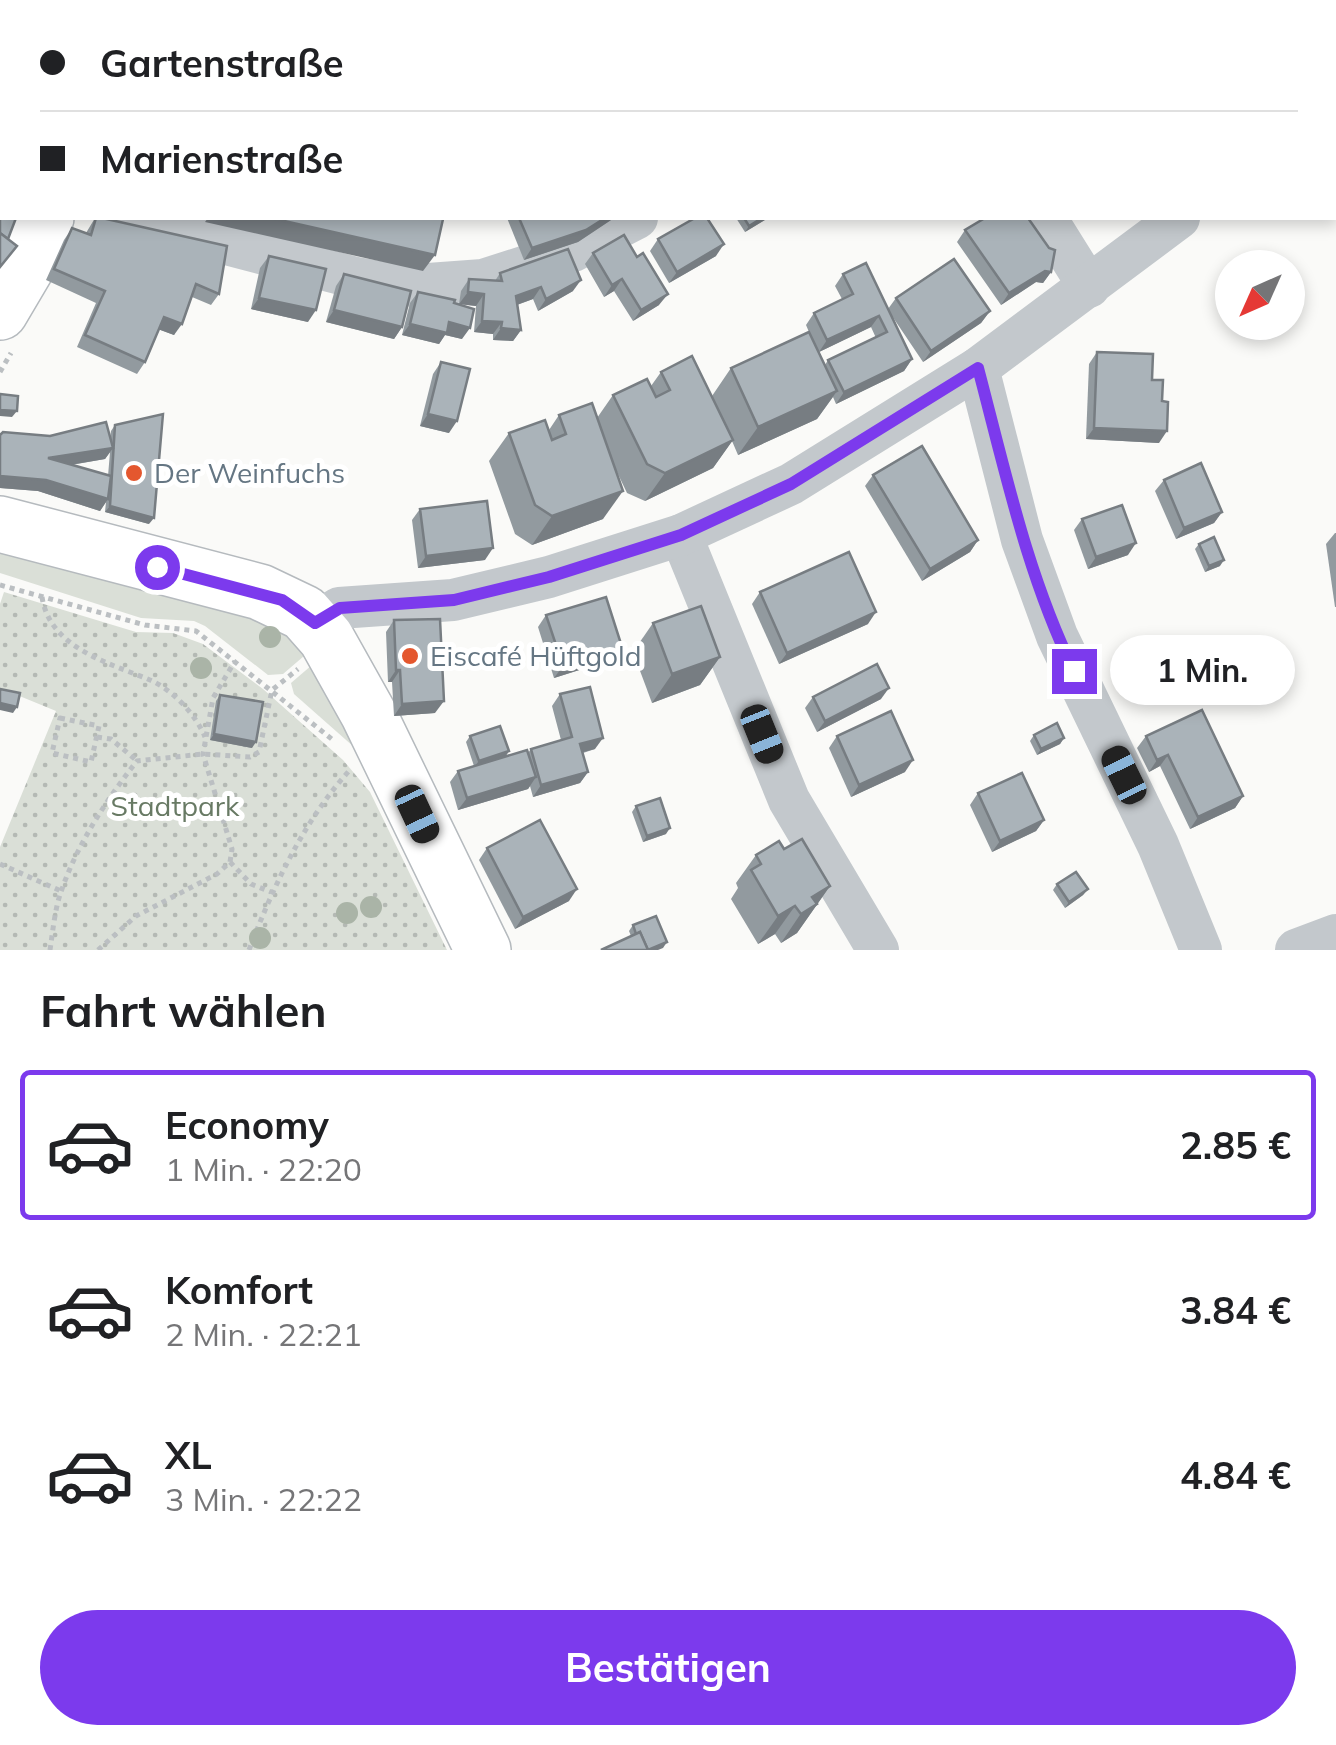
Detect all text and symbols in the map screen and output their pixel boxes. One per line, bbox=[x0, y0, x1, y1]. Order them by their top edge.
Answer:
text: Gartenstraße bbox=[100, 39, 344, 87]
text: Marienstraße bbox=[100, 135, 343, 183]
north arrow bbox=[1215, 250, 1305, 340]
map controls bbox=[1215, 250, 1305, 340]
place label: Der Weinfuchs bbox=[154, 455, 345, 490]
marker: Der Weinfuchs bbox=[123, 462, 145, 484]
route start bbox=[135, 545, 180, 590]
callout: 1 Min. bbox=[1109, 636, 1294, 706]
place label: Eiscafé Hüftgold bbox=[430, 638, 642, 673]
marker: Eiscafé Hüftgold bbox=[399, 645, 421, 667]
route end bbox=[1052, 649, 1097, 694]
text: 1 Min. bbox=[1157, 650, 1248, 690]
car bbox=[737, 701, 787, 767]
car bbox=[1097, 741, 1151, 809]
car bbox=[391, 780, 443, 848]
park label: Stadtpark bbox=[111, 788, 240, 823]
text: Fahrt wählen bbox=[40, 982, 327, 1038]
icon: car bbox=[45, 1100, 135, 1190]
text: Economy bbox=[165, 1101, 329, 1149]
text: 2.85 € bbox=[1180, 1121, 1291, 1169]
text: 1 Min. · 22:20 bbox=[165, 1149, 362, 1189]
icon: car bbox=[45, 1265, 135, 1355]
text: Komfort bbox=[165, 1266, 313, 1314]
text: 3.84 € bbox=[1180, 1286, 1291, 1334]
text: 2 Min. · 22:21 bbox=[165, 1314, 362, 1354]
icon: car bbox=[45, 1430, 135, 1520]
text: XL bbox=[165, 1431, 212, 1479]
text: 4.84 € bbox=[1180, 1451, 1291, 1499]
text: 3 Min. · 22:22 bbox=[165, 1479, 362, 1519]
button: Bestätigen bbox=[40, 1610, 1296, 1725]

